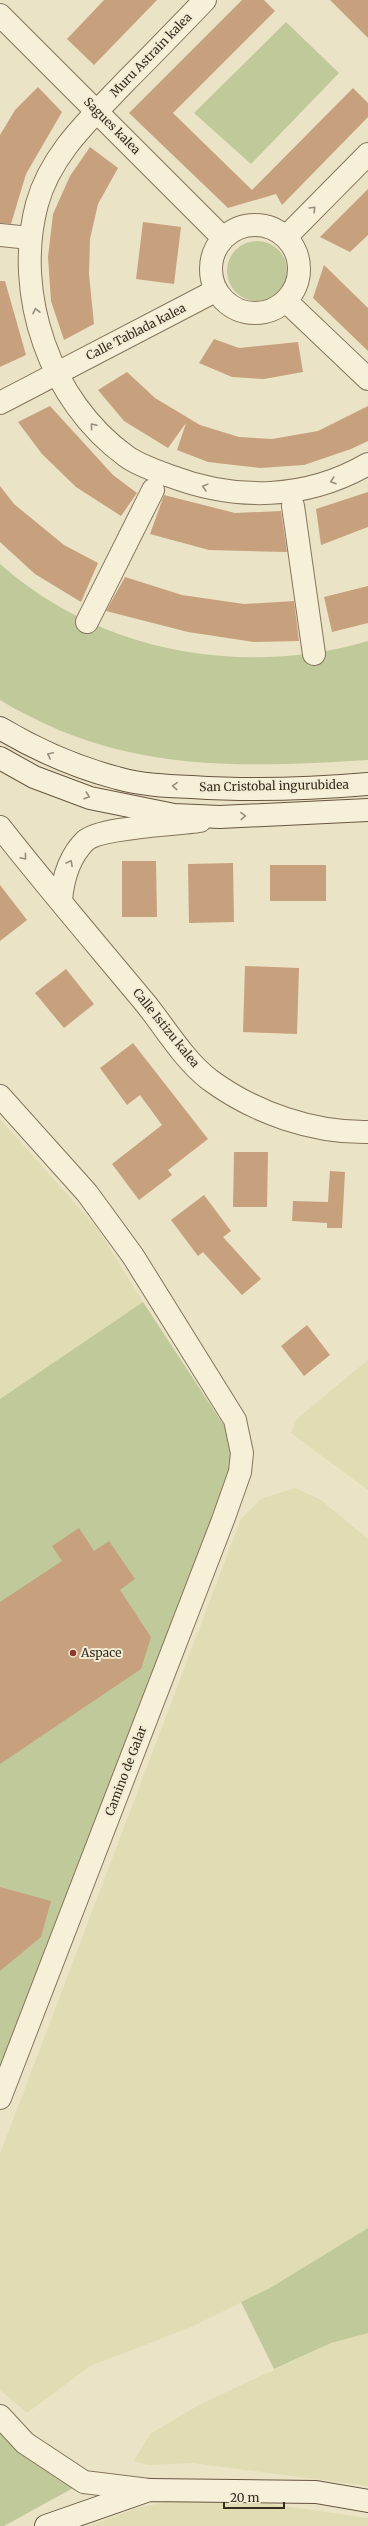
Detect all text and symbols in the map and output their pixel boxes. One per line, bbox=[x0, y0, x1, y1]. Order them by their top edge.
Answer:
street label: Muru Astrain kalea bbox=[107, 9, 195, 100]
street label: Sagues kalea bbox=[81, 94, 144, 158]
one-way arrow bbox=[308, 206, 316, 214]
street label: Calle Tablada kalea bbox=[83, 300, 189, 363]
one-way arrow bbox=[32, 308, 40, 314]
one-way arrow bbox=[91, 423, 98, 431]
one-way arrow bbox=[330, 476, 337, 485]
one-way arrow bbox=[202, 484, 208, 492]
one-way arrow bbox=[47, 751, 54, 759]
street label: San Cristobal ingurubidea bbox=[199, 777, 349, 794]
one-way arrow bbox=[172, 782, 178, 791]
one-way arrow bbox=[83, 792, 90, 800]
one-way arrow bbox=[240, 812, 246, 820]
one-way arrow bbox=[20, 853, 27, 860]
one-way arrow bbox=[66, 860, 73, 867]
street label: Calle Istizu kalea bbox=[130, 985, 203, 1071]
place label: Aspace bbox=[80, 1645, 122, 1660]
marker: Aspace bbox=[68, 1648, 78, 1658]
street label: Camino de Galar bbox=[101, 1723, 150, 1818]
scale bar bbox=[224, 2484, 284, 2510]
text: 20 m bbox=[230, 2490, 259, 2505]

